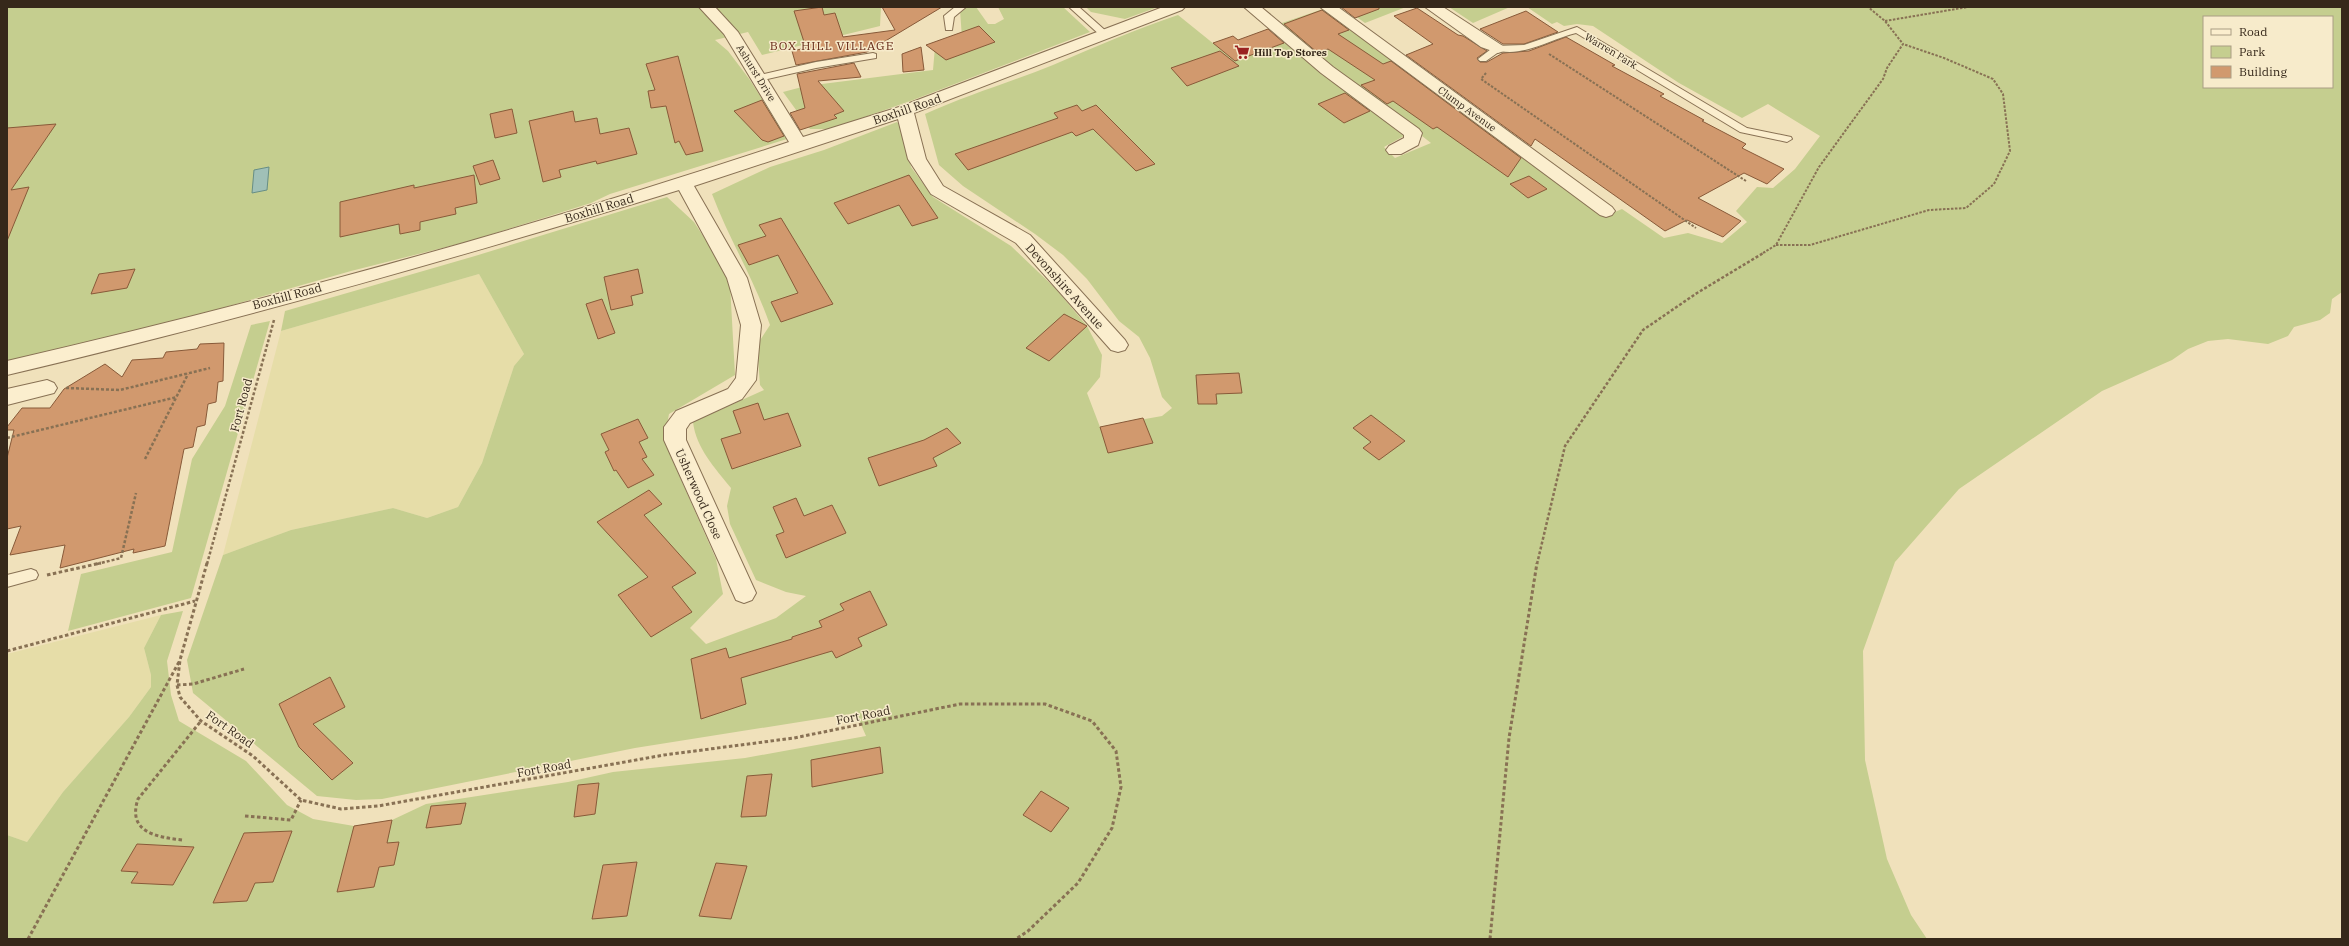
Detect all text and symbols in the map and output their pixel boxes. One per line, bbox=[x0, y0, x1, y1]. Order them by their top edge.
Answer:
legend bbox=[2203, 16, 2333, 88]
text: Road bbox=[2239, 24, 2268, 39]
street label: Warren Park bbox=[1582, 30, 1640, 72]
district label: BOX HILL VILLAGE bbox=[770, 38, 894, 53]
street label: Ashurst Drive bbox=[733, 42, 779, 104]
supermarket icon: Hill Top Stores bbox=[1233, 43, 1251, 61]
text: Park bbox=[2239, 44, 2265, 59]
place label: Hill Top Stores bbox=[1254, 46, 1327, 59]
text: Building bbox=[2239, 64, 2287, 79]
street label: Clump Avenue bbox=[1435, 84, 1499, 134]
street label: Boxhill Road bbox=[871, 90, 943, 128]
street label: Boxhill Road bbox=[563, 190, 635, 226]
street label: Devonshire Avenue bbox=[1023, 240, 1107, 332]
street label: Boxhill Road bbox=[251, 280, 323, 312]
street label: Fort Road bbox=[227, 377, 255, 433]
street label: Usherwood Close bbox=[672, 446, 726, 542]
street label: Fort Road bbox=[835, 702, 891, 728]
street label: Fort Road bbox=[203, 707, 257, 751]
street label: Fort Road bbox=[516, 756, 572, 780]

